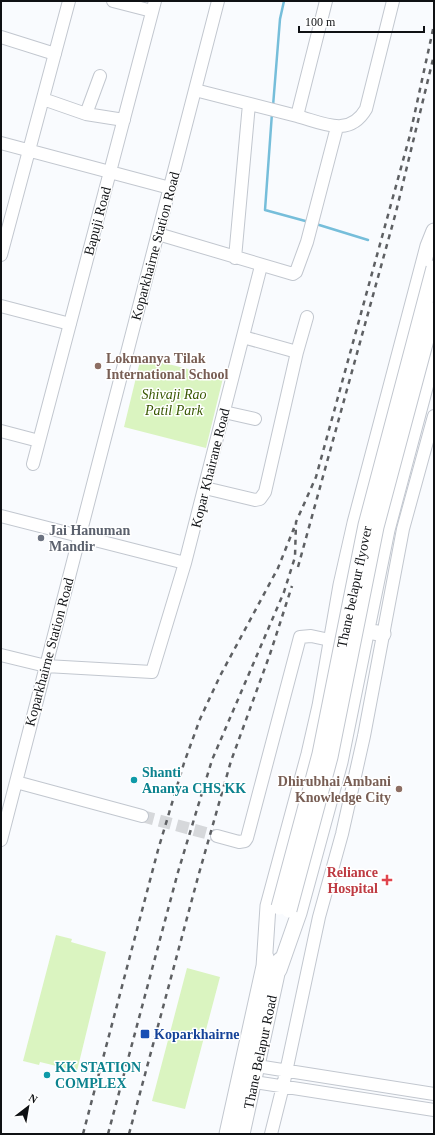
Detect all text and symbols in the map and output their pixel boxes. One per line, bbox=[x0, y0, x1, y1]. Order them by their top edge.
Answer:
scale bar bbox=[299, 8, 424, 34]
text: 100 m bbox=[305, 15, 336, 29]
street label: Koparkhairne Station Road bbox=[128, 170, 183, 322]
street label: Bapuji Road bbox=[81, 185, 114, 257]
place label: Lokmanya Tilak International School bbox=[106, 351, 229, 382]
marker: Lokmanya Tilak International School bbox=[93, 361, 103, 371]
park label: Shivaji Rao Patil Park bbox=[142, 387, 206, 418]
street label: Kopar Khairane Road bbox=[188, 407, 233, 530]
place label: Jai Hanuman Mandir bbox=[49, 523, 131, 554]
street label: Thane belapur flyover bbox=[334, 524, 375, 649]
marker: Jai Hanuman Mandir bbox=[36, 533, 46, 543]
street label: Koparkhairne Station Road bbox=[22, 576, 77, 728]
place label: Shanti Ananya CHS KK bbox=[142, 765, 246, 796]
place label: Dhirubhai Ambani Knowledge City bbox=[278, 774, 391, 805]
marker: Shanti Ananya CHS KK bbox=[129, 775, 139, 785]
marker: Dhirubhai Ambani Knowledge City bbox=[394, 784, 404, 794]
place label: Reliance Hospital bbox=[327, 865, 378, 896]
marker: Reliance Hospital bbox=[381, 874, 393, 886]
street label: Thane Belapur Road bbox=[241, 994, 280, 1110]
place label: Koparkhairne bbox=[154, 1027, 240, 1042]
marker: Koparkhairne bbox=[139, 1028, 151, 1040]
place label: KK STATION COMPLEX bbox=[55, 1060, 141, 1091]
marker: KK STATION COMPLEX bbox=[42, 1070, 52, 1080]
north arrow bbox=[8, 1087, 48, 1127]
text: N bbox=[27, 1091, 40, 1106]

